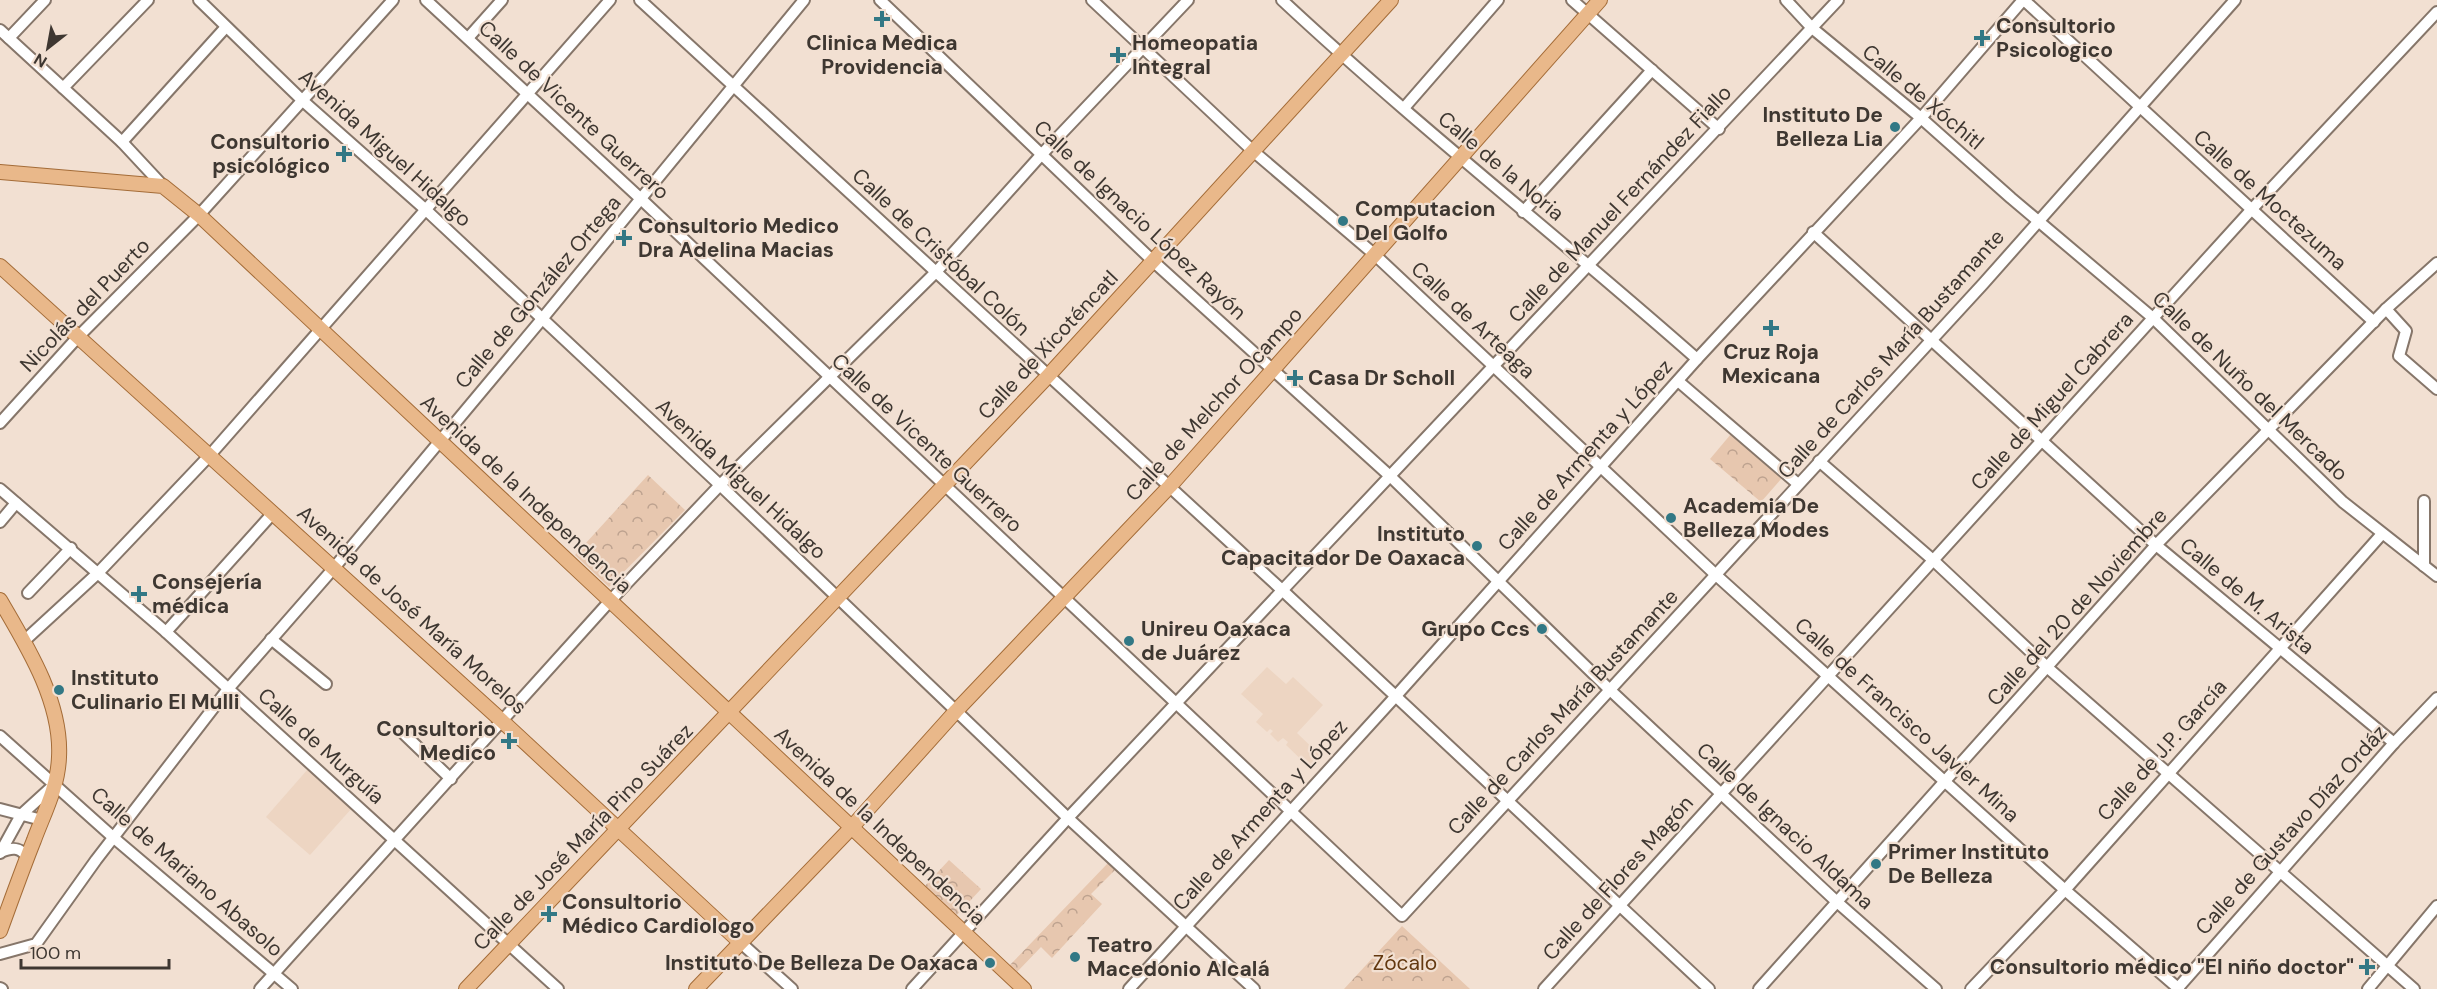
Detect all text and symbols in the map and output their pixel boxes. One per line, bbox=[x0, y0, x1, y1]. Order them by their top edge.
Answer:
marker: Clinica Medica Providencia bbox=[873, 10, 891, 28]
place label: Consultorio Psicologico bbox=[1996, 12, 2116, 64]
street label: Calle de Vicente Guerrero bbox=[473, 14, 675, 206]
north arrow bbox=[18, 18, 78, 78]
place label: Clinica Medica Providencia bbox=[806, 29, 958, 81]
place label: Homeopatia Integral bbox=[1132, 29, 1258, 81]
marker: Consultorio Psicologico bbox=[1973, 29, 1991, 47]
street label: Calle de Xóchitl bbox=[1856, 38, 1990, 156]
marker: Homeopatia Integral bbox=[1109, 46, 1127, 64]
text: N bbox=[30, 48, 51, 72]
street label: Avenida Miguel Hidalgo bbox=[293, 63, 477, 233]
street label: Calle de Manuel Fernández Fiallo bbox=[1502, 79, 1738, 329]
place label: Instituto De Belleza Lia bbox=[1763, 101, 1883, 153]
street label: Calle de la Noria bbox=[1432, 105, 1570, 227]
street label: Calle de Ignacio López Rayón bbox=[1028, 114, 1252, 326]
marker: Instituto De Belleza Lia bbox=[1888, 120, 1902, 134]
street label: Calle de Moctezuma bbox=[2187, 124, 2353, 276]
place label: Consultorio psicológico bbox=[210, 128, 330, 180]
marker: Consultorio psicológico bbox=[335, 145, 353, 163]
street label: Calle de Cristóbal Colón bbox=[846, 162, 1036, 342]
street label: Calle de González Ortega bbox=[449, 189, 627, 395]
place label: Computacion Del Golfo bbox=[1355, 195, 1495, 247]
place label: Consultorio Medico Dra Adelina Macias bbox=[638, 212, 839, 264]
marker: Computacion Del Golfo bbox=[1336, 214, 1350, 228]
street label: Calle de Carlos María Bustamante bbox=[1771, 223, 2011, 485]
marker: Consultorio Medico Dra Adelina Macias bbox=[615, 229, 633, 247]
street label: Nicolás del Puerto bbox=[14, 232, 156, 378]
street label: Calle de Arteaga bbox=[1405, 255, 1541, 385]
street label: Calle de Xicoténcatl bbox=[972, 265, 1124, 425]
street label: Calle de Nuño del Mercado bbox=[2146, 285, 2354, 487]
street label: Calle de Melchor Ocampo bbox=[1119, 301, 1309, 507]
street label: Calle de Miguel Cabrera bbox=[1964, 306, 2140, 496]
marker: Cruz Roja Mexicana bbox=[1762, 319, 1780, 337]
place label: Cruz Roja Mexicana bbox=[1722, 338, 1820, 390]
street label: Calle de Vicente Guerrero bbox=[826, 347, 1028, 539]
street label: Calle de Armenta y López bbox=[1491, 353, 1679, 557]
place label: Casa Dr Scholl bbox=[1308, 364, 1455, 392]
marker: Casa Dr Scholl bbox=[1286, 369, 1304, 387]
street label: Avenida de la Independencia bbox=[414, 388, 638, 600]
street label: Avenida Miguel Hidalgo bbox=[650, 392, 832, 566]
place label: Academia De Belleza Modes bbox=[1683, 492, 1829, 544]
street label: Avenida de José María Morelos bbox=[291, 499, 533, 721]
street label: Calle del 20 de Noviembre bbox=[1981, 502, 2173, 712]
marker: Academia De Belleza Modes bbox=[1664, 511, 1678, 525]
place label: Instituto Capacitador De Oaxaca bbox=[1221, 520, 1465, 572]
street label: Calle de M. Arista bbox=[2174, 531, 2320, 661]
marker: Instituto Capacitador De Oaxaca bbox=[1470, 539, 1484, 553]
place label: Consejería médica bbox=[152, 568, 262, 620]
street label: Calle de Carlos María Bustamante bbox=[1441, 583, 1685, 841]
marker: Consejería médica bbox=[130, 585, 148, 603]
street label: Calle de Francisco Javier Mina bbox=[1789, 611, 2025, 829]
place label: Unireu Oaxaca de Juárez bbox=[1141, 615, 1291, 667]
place label: Grupo Ccs bbox=[1421, 615, 1530, 643]
marker: Grupo Ccs bbox=[1535, 622, 1549, 636]
marker: Unireu Oaxaca de Juárez bbox=[1122, 634, 1136, 648]
place label: Instituto Culinario El Mulli bbox=[71, 664, 239, 716]
street label: Calle de J.P. García bbox=[2091, 673, 2233, 827]
street label: Calle de Murguía bbox=[252, 682, 390, 810]
marker: Instituto Culinario El Mulli bbox=[52, 683, 66, 697]
street label: Calle de Armenta y López bbox=[1166, 713, 1354, 917]
place label: Consultorio Medico bbox=[376, 715, 496, 767]
street label: Calle de José María Pino Suárez bbox=[467, 717, 699, 957]
street label: Calle de Gustavo Díaz Ordáz bbox=[2189, 719, 2393, 941]
street label: Avenida de la Independencia bbox=[768, 720, 992, 932]
marker: Consultorio Medico bbox=[500, 732, 518, 750]
street label: Calle de Ignacio Aldama bbox=[1690, 736, 1880, 916]
street label: Calle de Mariano Abasolo bbox=[85, 781, 289, 963]
street label: Calle de Flores Magón bbox=[1536, 790, 1700, 966]
place label: Primer Instituto De Belleza bbox=[1888, 838, 2049, 890]
marker: Primer Instituto De Belleza bbox=[1869, 857, 1883, 871]
place label: Consultorio Médico Cardiologo bbox=[562, 888, 754, 940]
marker: Consultorio Médico Cardiologo bbox=[540, 905, 558, 923]
place label: Teatro Macedonio Alcalá bbox=[1087, 931, 1270, 983]
scale bar bbox=[21, 932, 170, 970]
text: 100 m bbox=[30, 941, 81, 965]
place label: Instituto De Belleza De Oaxaca bbox=[665, 949, 978, 977]
park label: Zócalo bbox=[1373, 949, 1437, 977]
marker: Teatro Macedonio Alcalá bbox=[1068, 950, 1082, 964]
place label: Consultorio médico "El niño doctor" bbox=[1990, 953, 2354, 981]
marker: Instituto De Belleza De Oaxaca bbox=[983, 956, 997, 970]
marker: Consultorio médico "El niño doctor" bbox=[2358, 958, 2376, 976]

